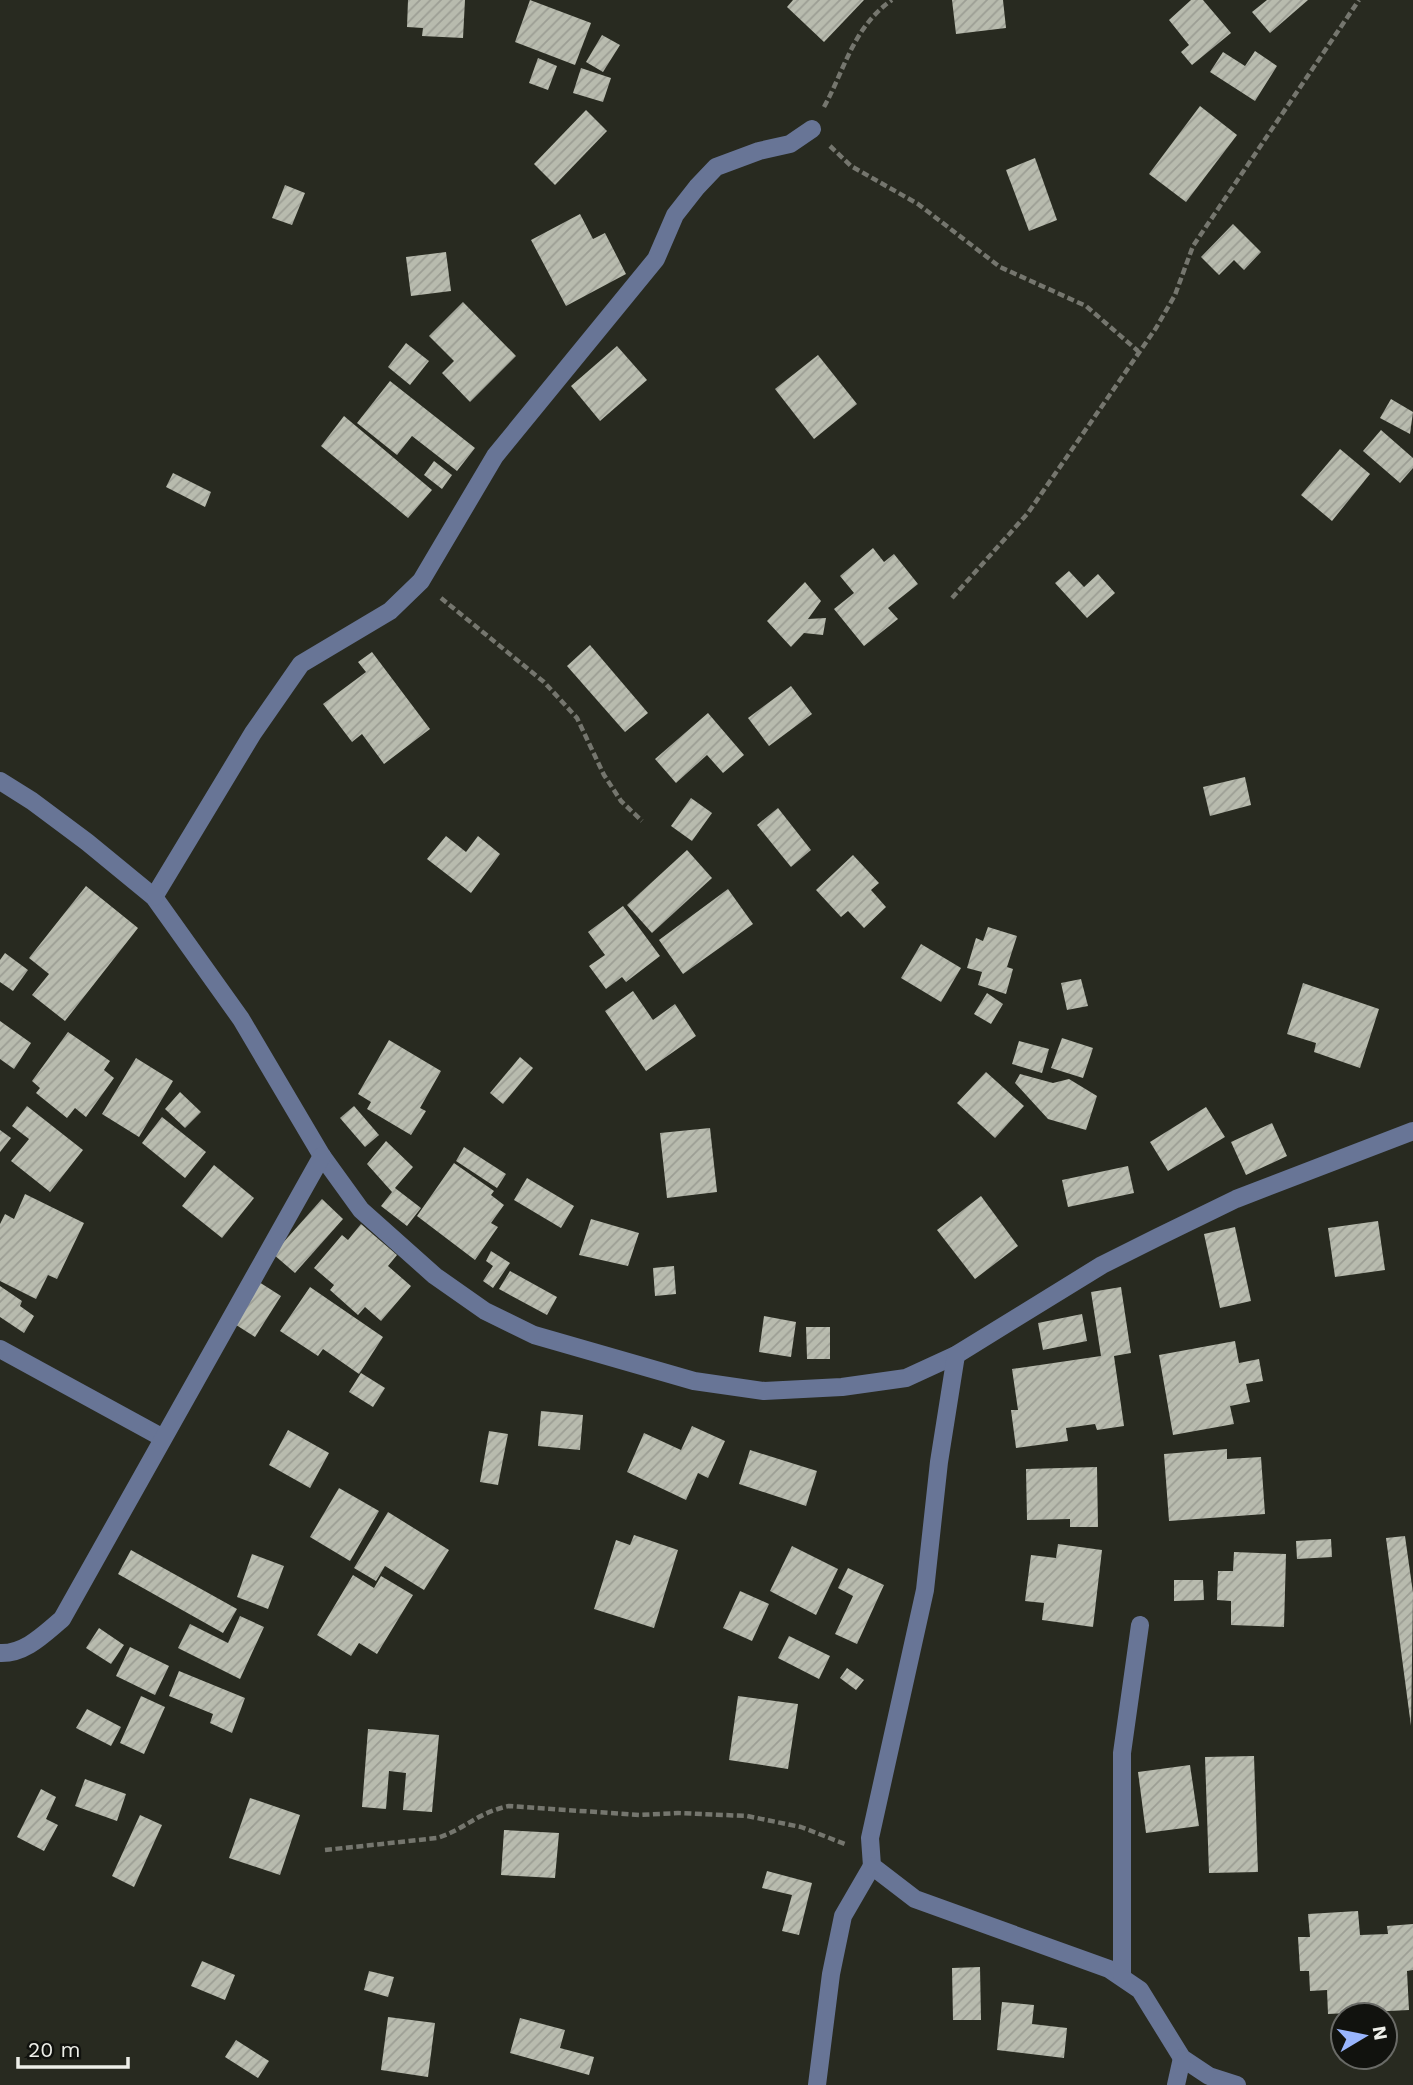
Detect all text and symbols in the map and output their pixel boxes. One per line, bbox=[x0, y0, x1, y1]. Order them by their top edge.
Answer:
north arrow bbox=[1329, 2001, 1399, 2071]
text: N bbox=[1368, 2024, 1393, 2042]
scale bar bbox=[18, 2025, 128, 2070]
text: 20 m bbox=[28, 2037, 80, 2062]

